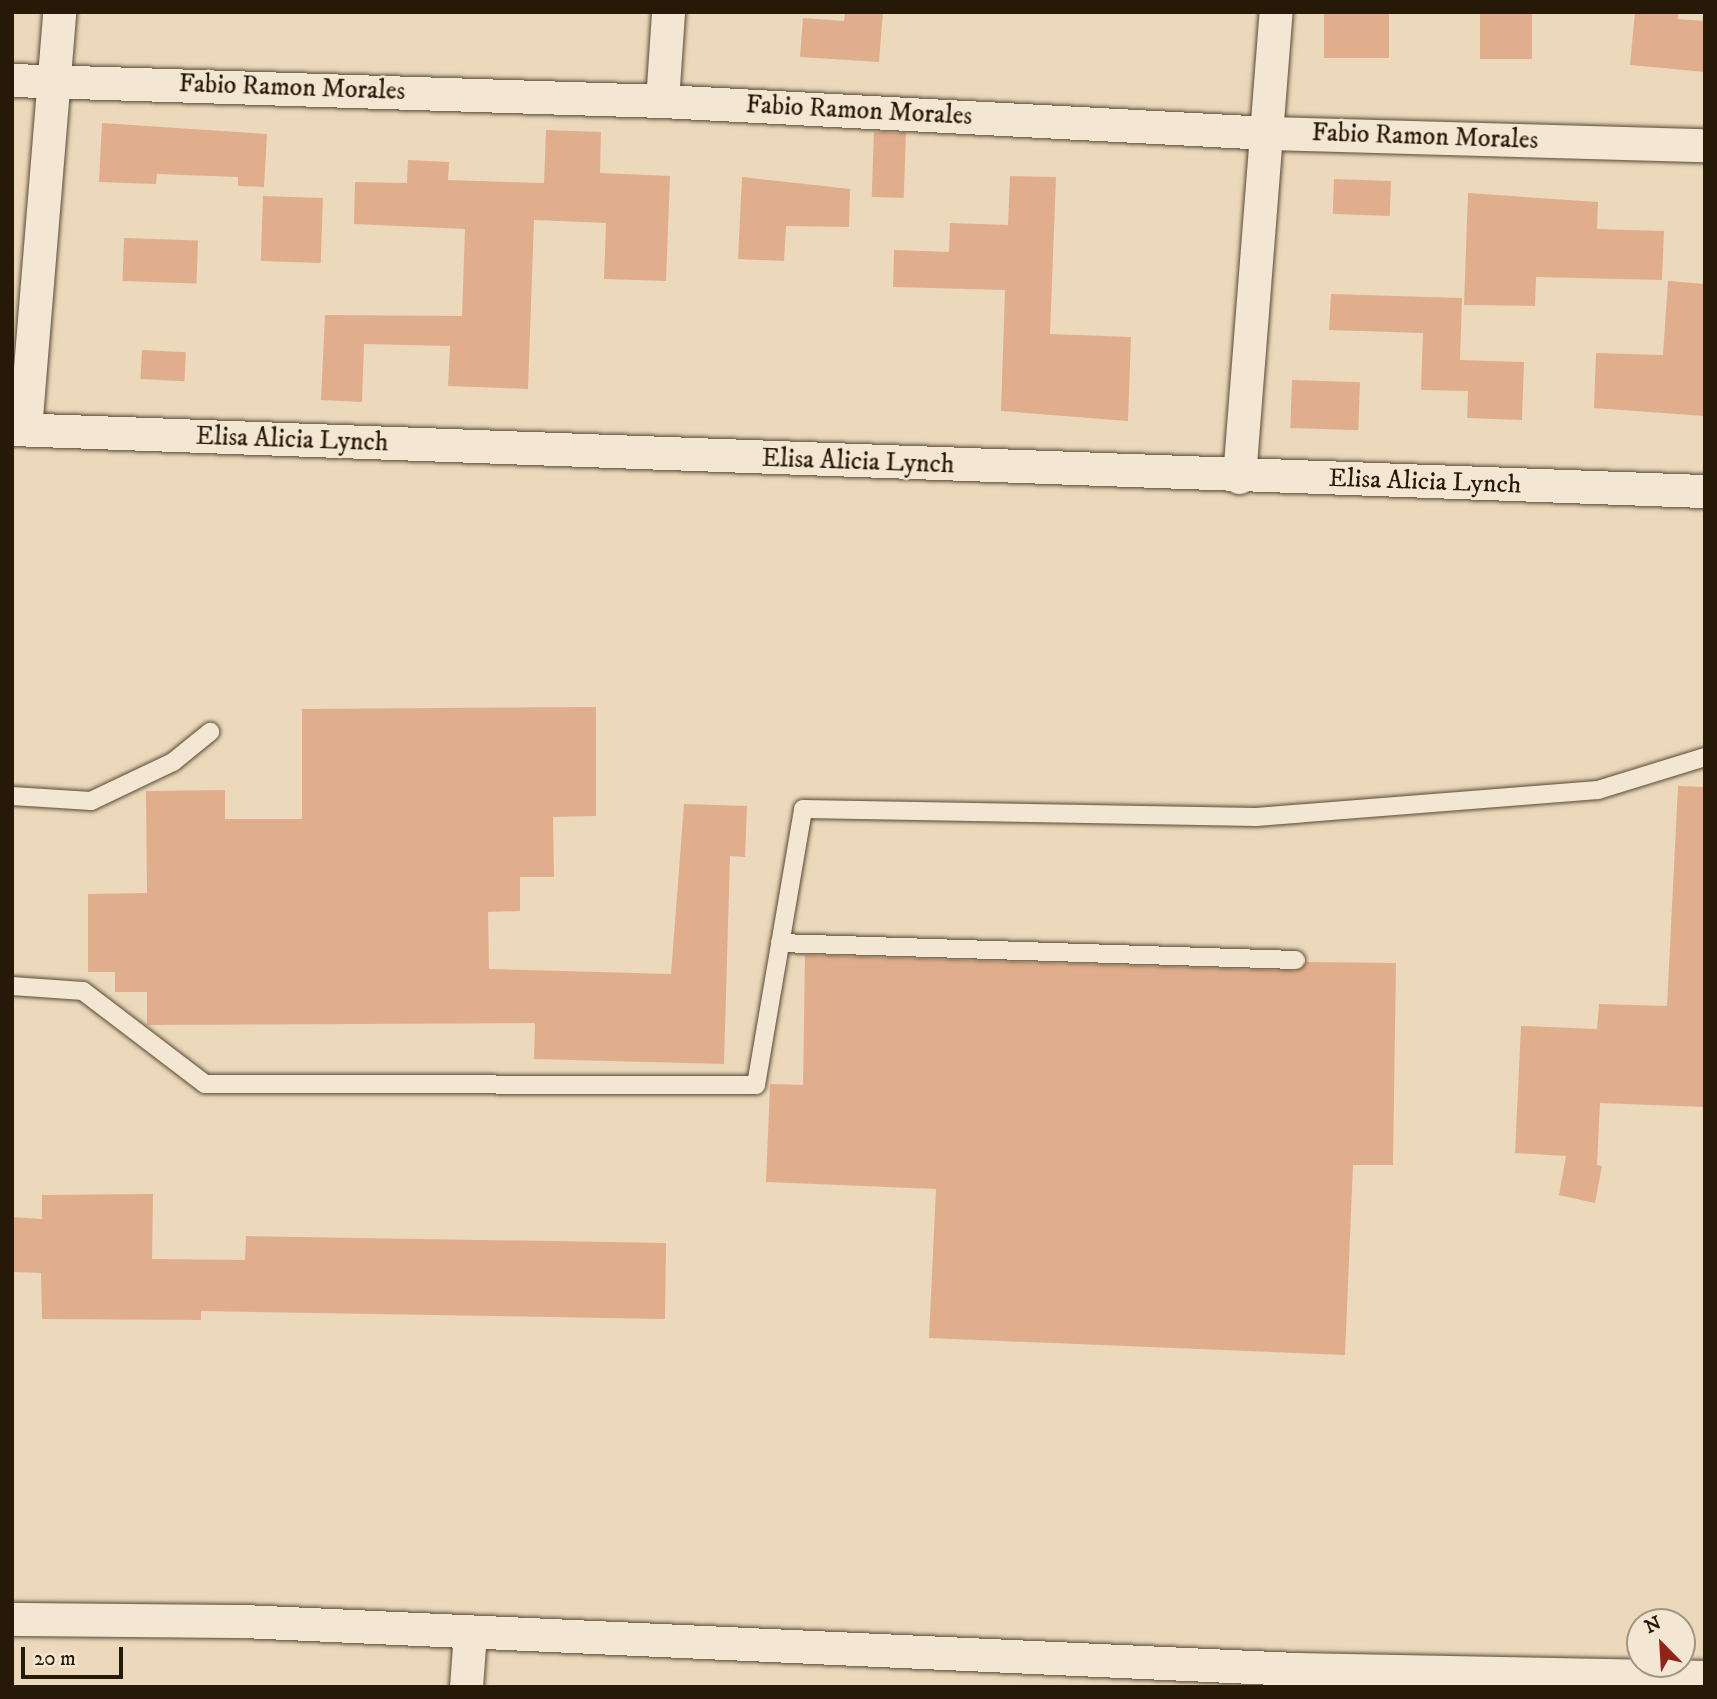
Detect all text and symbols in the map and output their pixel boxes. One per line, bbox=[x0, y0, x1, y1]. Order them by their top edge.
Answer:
street label: Fabio Ramon Morales bbox=[178, 68, 406, 108]
street label: Fabio Ramon Morales bbox=[745, 89, 973, 133]
street label: Fabio Ramon Morales bbox=[1311, 117, 1539, 157]
street label: Elisa Alicia Lynch bbox=[195, 421, 389, 459]
street label: Elisa Alicia Lynch bbox=[761, 443, 955, 481]
street label: Elisa Alicia Lynch bbox=[1328, 463, 1522, 501]
north arrow bbox=[1626, 1608, 1696, 1678]
text: N bbox=[1641, 1612, 1665, 1639]
scale bar bbox=[24, 1632, 126, 1676]
text: 20 m bbox=[34, 1646, 76, 1672]

